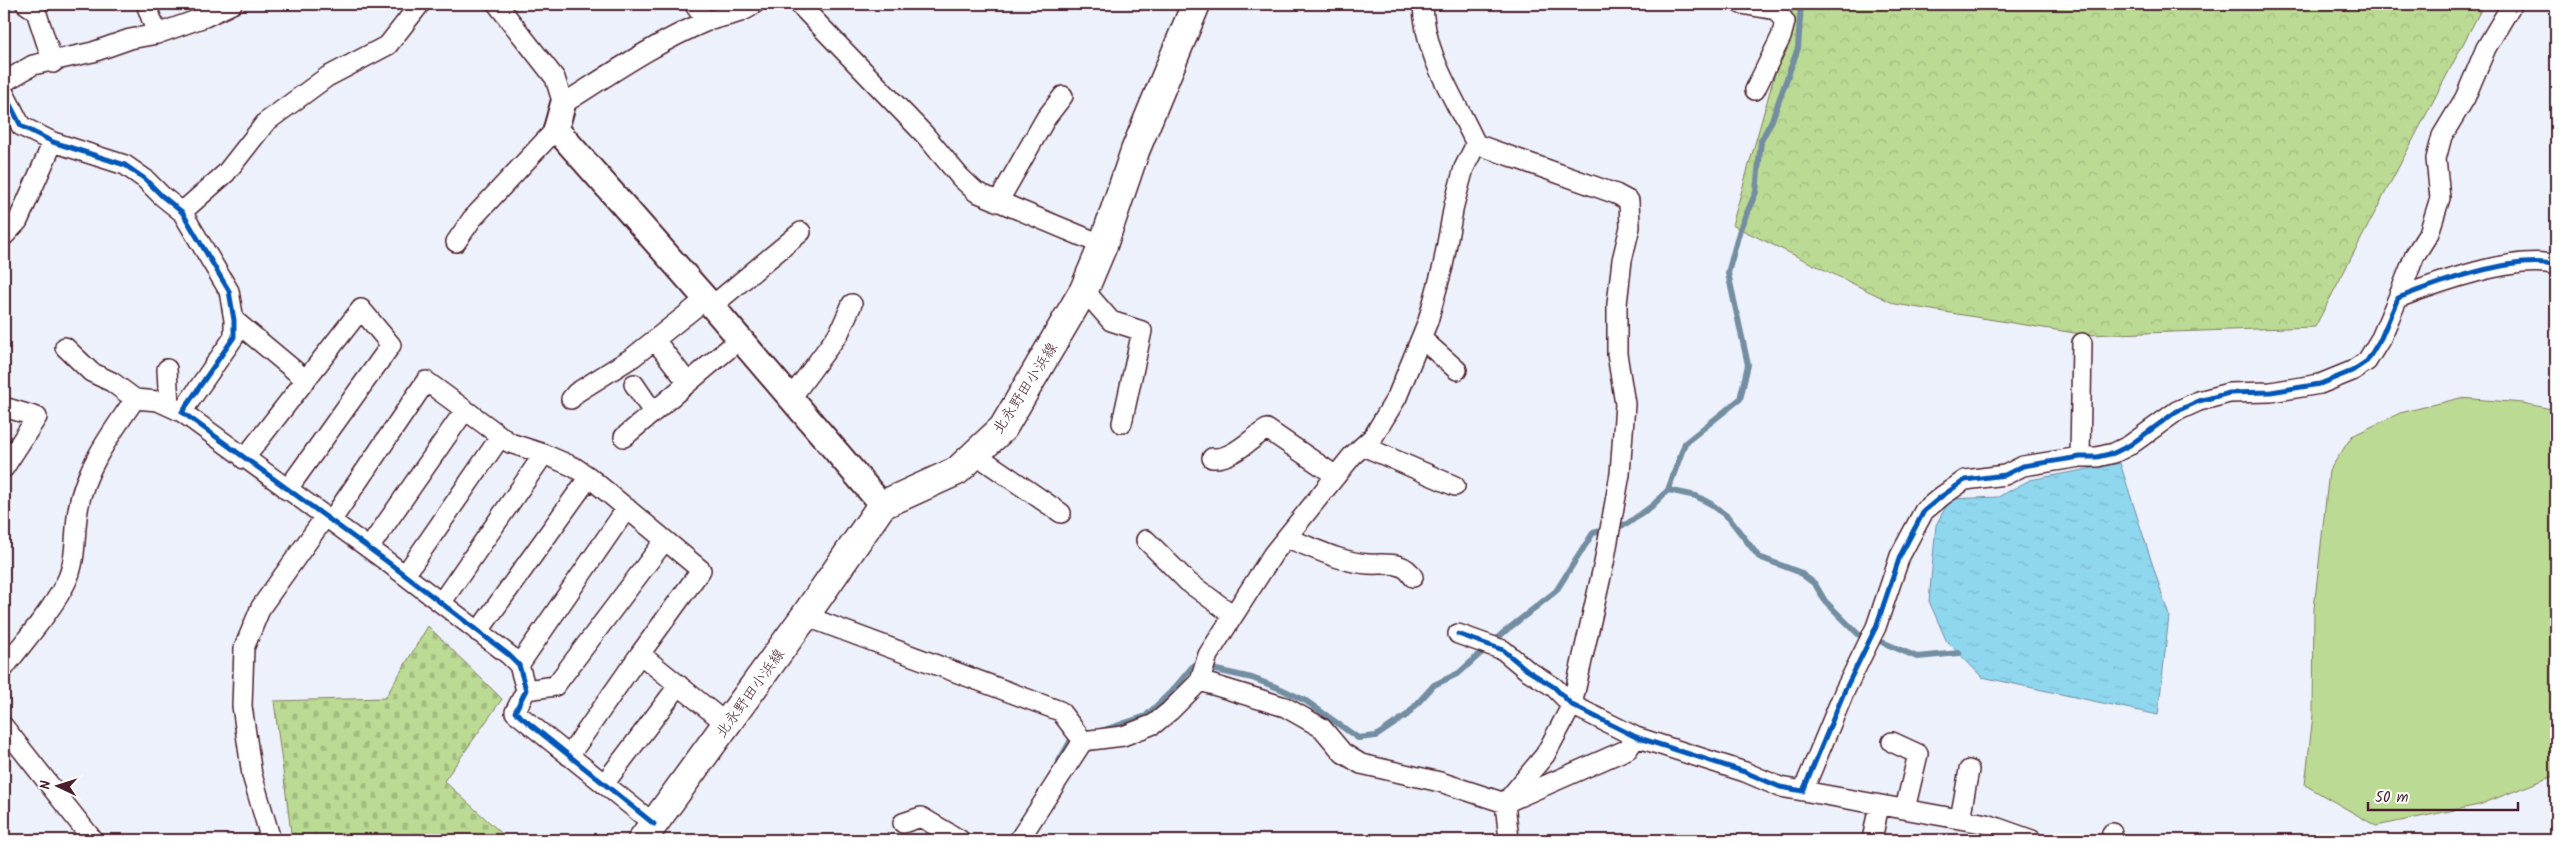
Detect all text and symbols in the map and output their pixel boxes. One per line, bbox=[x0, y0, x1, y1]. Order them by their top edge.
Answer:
street label: 北永野田小浜線 bbox=[987, 338, 1065, 439]
street label: 北永野田小浜線 bbox=[710, 644, 791, 743]
north arrow bbox=[32, 762, 82, 812]
scale bar bbox=[2368, 779, 2518, 811]
text: N bbox=[35, 780, 57, 790]
text: 50 m bbox=[2375, 786, 2409, 810]

